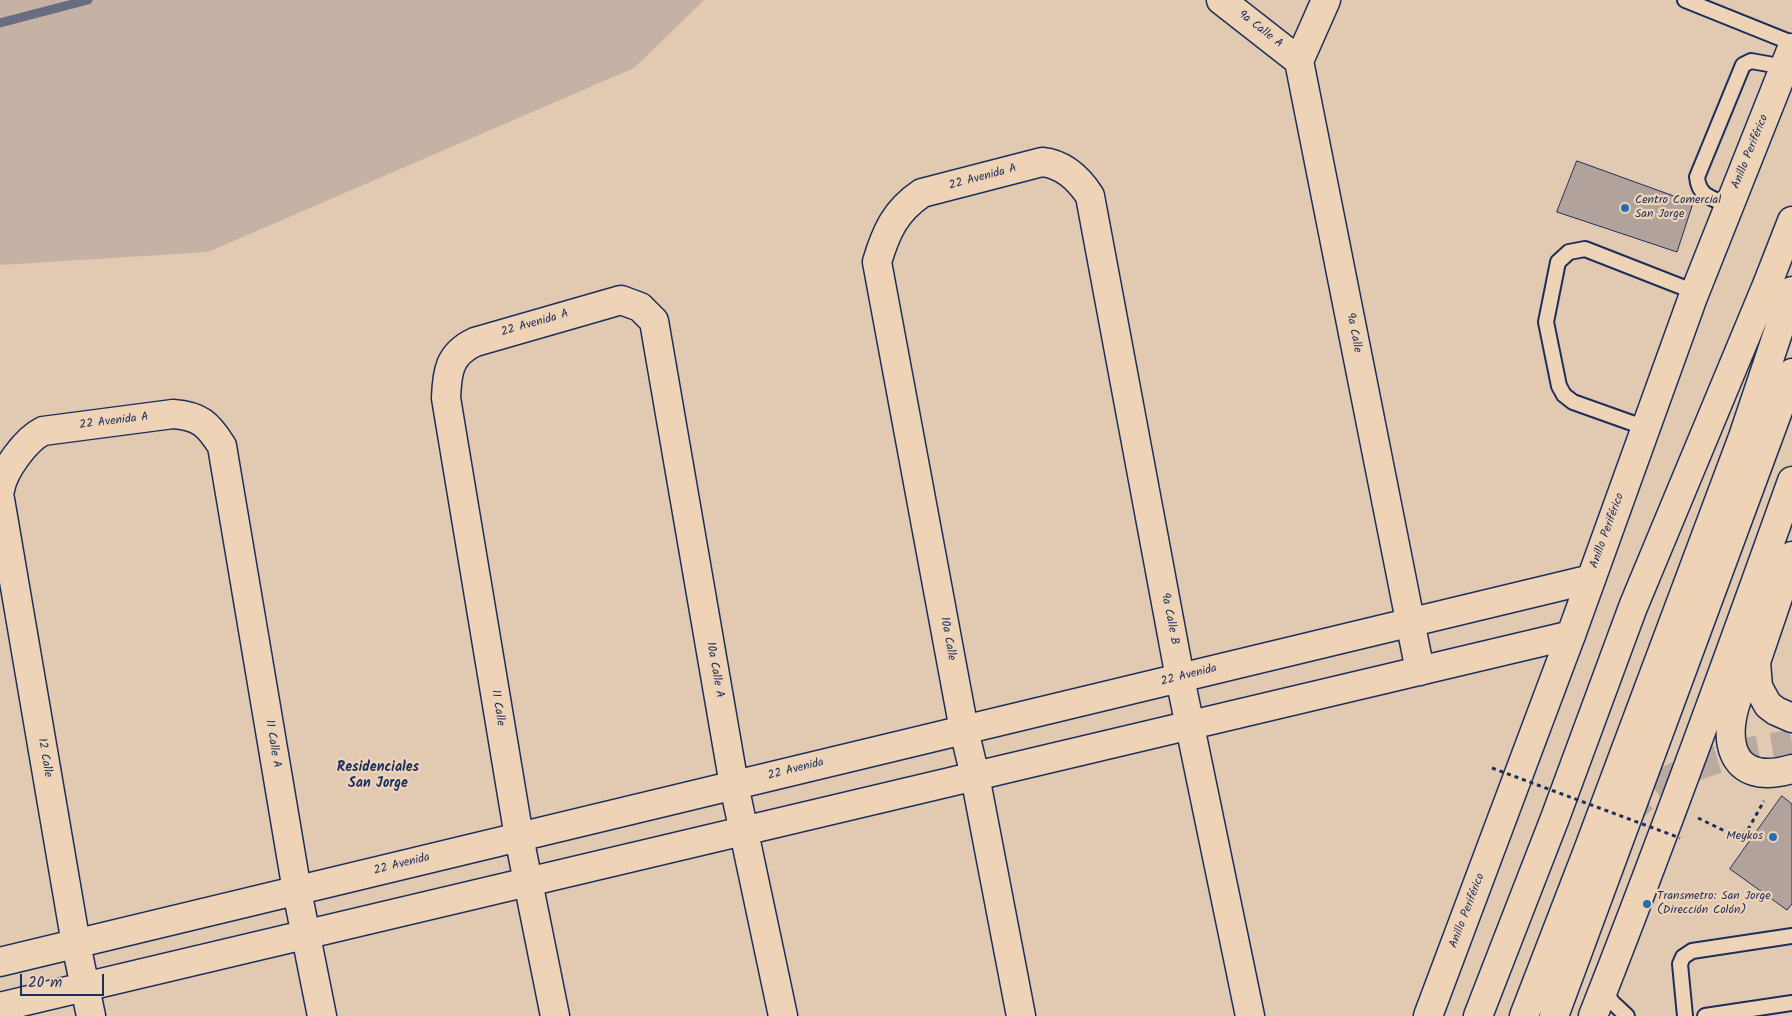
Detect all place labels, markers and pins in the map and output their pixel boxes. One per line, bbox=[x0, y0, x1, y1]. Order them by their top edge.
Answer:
place label: Centro Comercial San Jorge bbox=[1635, 194, 1721, 222]
marker: Centro Comercial San Jorge bbox=[1619, 202, 1631, 214]
place label: Meykos bbox=[1726, 830, 1763, 844]
marker: Meykos bbox=[1767, 831, 1779, 843]
place label: Transmetro: San Jorge (Dirección Colón) bbox=[1657, 890, 1771, 918]
marker: Transmetro: San Jorge (Dirección Colón) bbox=[1641, 898, 1653, 910]

